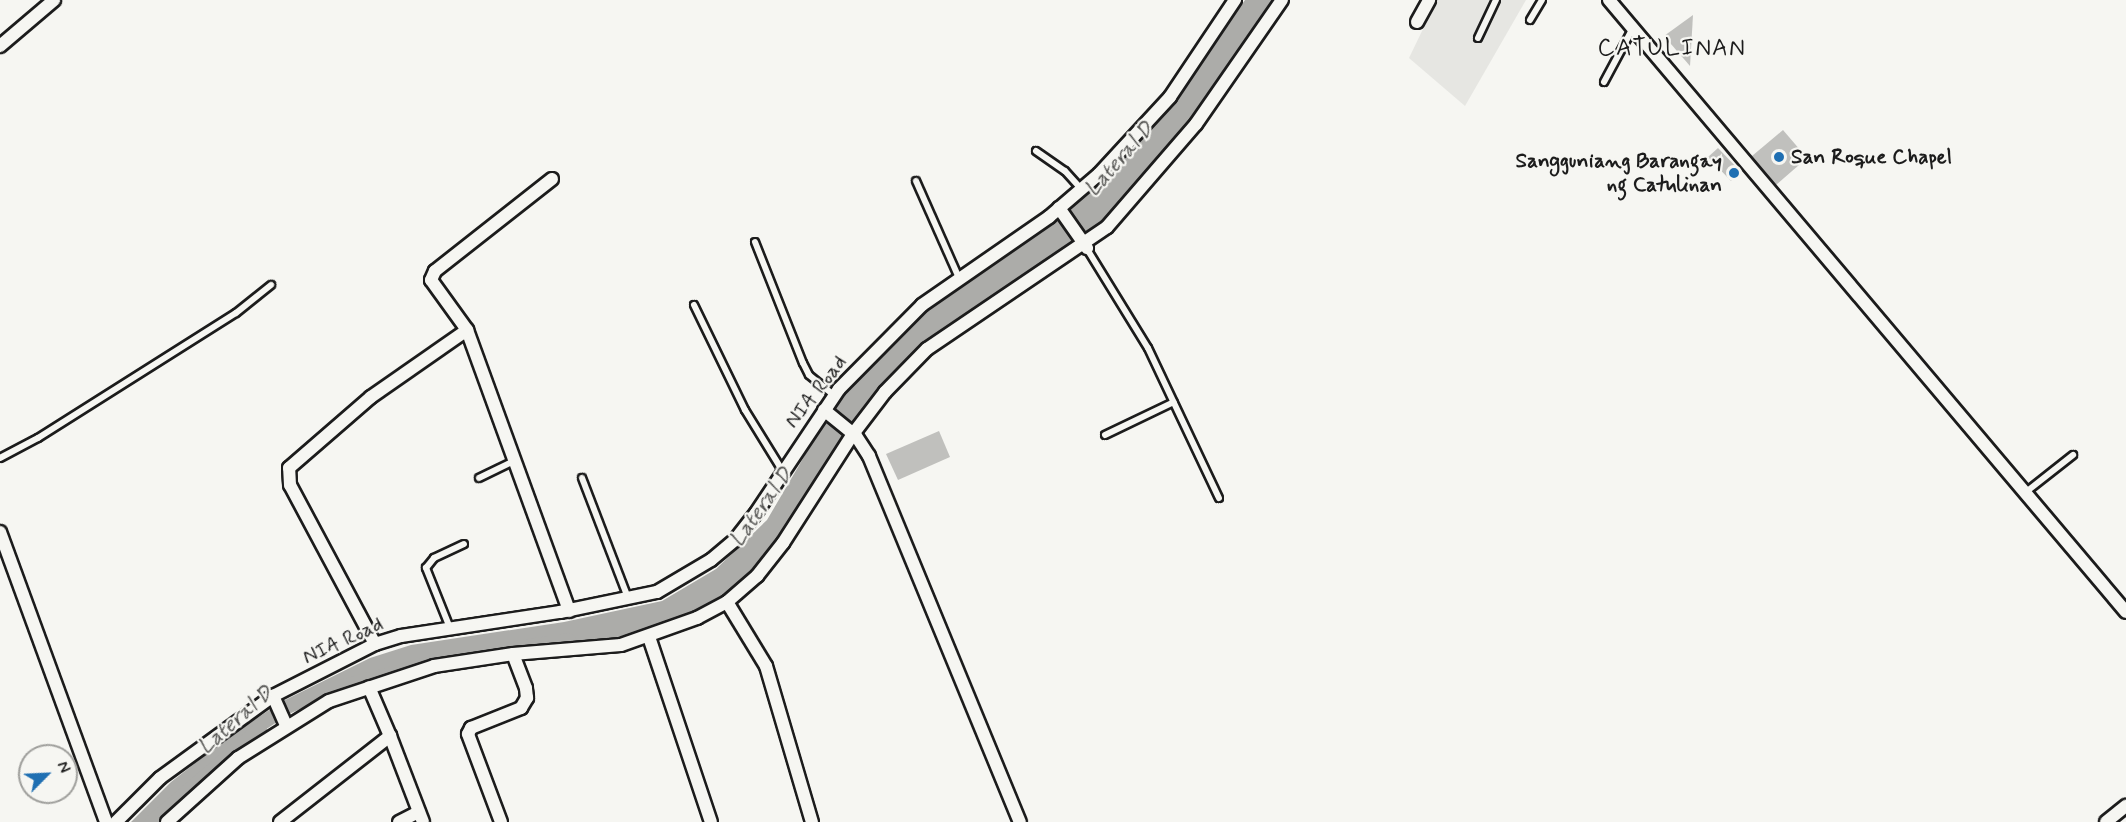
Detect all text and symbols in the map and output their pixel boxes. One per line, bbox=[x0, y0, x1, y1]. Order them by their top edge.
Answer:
district label: CATULINAN bbox=[1599, 35, 1745, 63]
water label: Lateral D bbox=[1080, 117, 1160, 203]
place label: San Roque Chapel bbox=[1791, 144, 1946, 170]
place label: Sangguniang Barangay ng Catulinan bbox=[1510, 148, 1722, 198]
marker: San Roque Chapel bbox=[1772, 150, 1786, 164]
marker: Sangguniang Barangay ng Catulinan bbox=[1727, 166, 1741, 180]
street label: NIA Road bbox=[780, 350, 852, 434]
water label: Lateral D bbox=[724, 463, 800, 553]
street label: NIA Road bbox=[299, 611, 387, 671]
water label: Lateral D bbox=[193, 681, 279, 761]
north arrow bbox=[18, 744, 78, 804]
text: N bbox=[51, 758, 75, 776]

